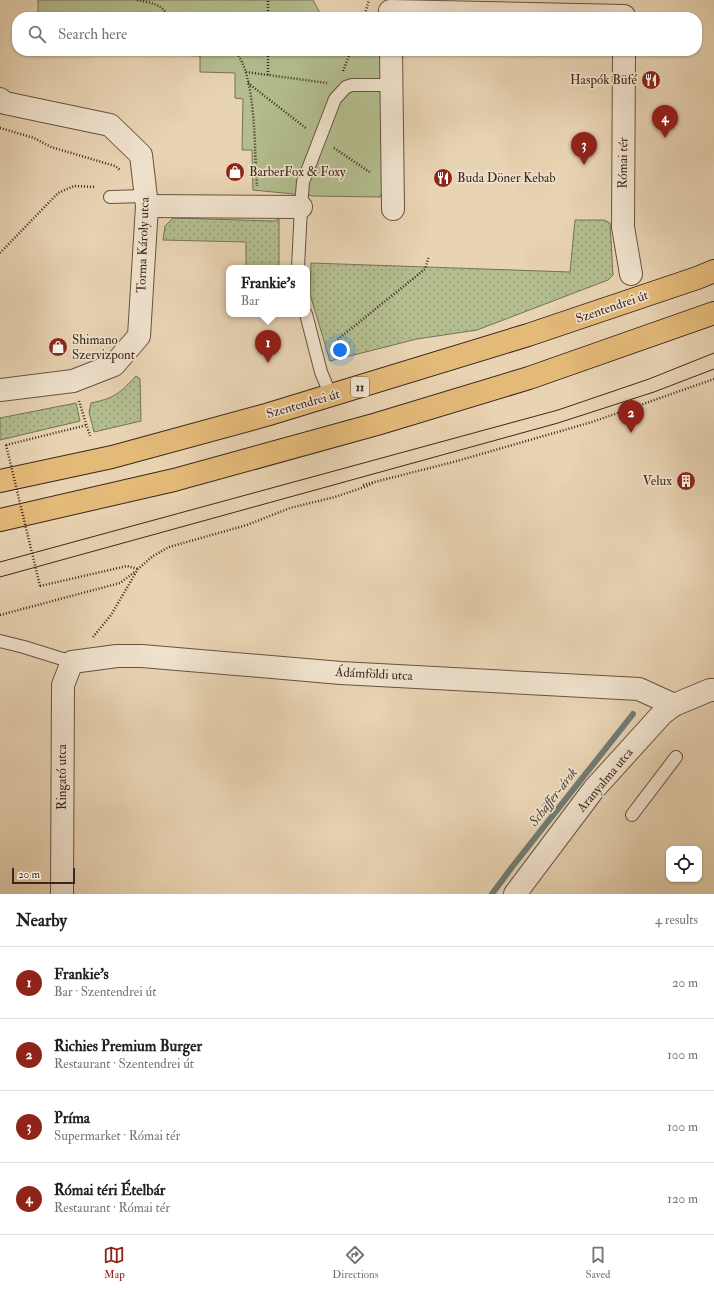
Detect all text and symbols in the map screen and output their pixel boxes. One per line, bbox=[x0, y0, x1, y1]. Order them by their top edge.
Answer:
search box bbox=[12, 12, 702, 56]
icon: search bbox=[26, 23, 48, 45]
text: Search here bbox=[58, 25, 127, 44]
restaurant icon: Haspók Büfé bbox=[640, 69, 662, 91]
place label: Haspók Büfé bbox=[570, 72, 638, 89]
pin: 4 bbox=[652, 105, 678, 138]
pin: 3 bbox=[571, 132, 597, 165]
street label: Római tér bbox=[615, 137, 631, 189]
shop icon: BarberFox & Foxy bbox=[224, 161, 246, 183]
place label: BarberFox & Foxy bbox=[249, 164, 346, 181]
restaurant icon: Buda Döner Kebab bbox=[432, 167, 454, 189]
place label: Buda Döner Kebab bbox=[457, 170, 556, 186]
street label: Torma Károly utca bbox=[133, 196, 154, 293]
popup bbox=[226, 265, 310, 317]
text: Frankie's bbox=[241, 274, 295, 293]
street label: Szentendrei út bbox=[574, 287, 650, 327]
text: Bar bbox=[241, 293, 259, 309]
pin: 1 bbox=[255, 330, 281, 363]
place label: Shimano Szervizpont bbox=[72, 332, 135, 364]
shop icon: Shimano Szervizpont bbox=[47, 336, 69, 358]
your location bbox=[330, 340, 350, 360]
road number: 11 bbox=[351, 377, 369, 397]
street label: Szentendrei út bbox=[264, 386, 342, 422]
pin: 2 bbox=[618, 400, 644, 433]
building icon: Velux bbox=[675, 470, 697, 492]
place label: Velux bbox=[643, 473, 672, 489]
street label: Ádámföldi utca bbox=[334, 663, 414, 684]
street label: Ringató utca bbox=[54, 743, 70, 810]
street label: Aranyalma utca bbox=[573, 744, 638, 817]
water label: Schäffer-árok bbox=[524, 764, 581, 830]
map controls bbox=[666, 846, 702, 882]
button: locate bbox=[666, 846, 702, 882]
scale bar bbox=[12, 866, 75, 885]
text: 20 m bbox=[18, 868, 40, 881]
text: Nearby bbox=[16, 910, 67, 931]
text: 4 results bbox=[655, 912, 698, 928]
text: Frankie's bbox=[54, 965, 109, 984]
text: 1 bbox=[27, 975, 31, 991]
text: 20 m bbox=[672, 975, 698, 991]
text: Bar · Szentendrei út bbox=[54, 984, 156, 1000]
text: Richies Premium Burger bbox=[54, 1037, 202, 1056]
text: 2 bbox=[26, 1047, 32, 1063]
text: 100 m bbox=[667, 1047, 698, 1063]
text: Restaurant · Szentendrei út bbox=[54, 1056, 194, 1072]
text: Príma bbox=[54, 1109, 90, 1128]
text: 3 bbox=[27, 1119, 32, 1135]
text: 100 m bbox=[667, 1119, 698, 1135]
text: Supermarket · Római tér bbox=[54, 1128, 180, 1144]
text: Római téri Ételbár bbox=[54, 1181, 165, 1200]
text: 4 bbox=[25, 1191, 33, 1207]
text: 120 m bbox=[667, 1191, 698, 1207]
text: Restaurant · Római tér bbox=[54, 1200, 170, 1216]
tab: Map bbox=[103, 1244, 125, 1281]
tab: Directions bbox=[332, 1244, 379, 1281]
tab: Saved bbox=[585, 1244, 611, 1281]

